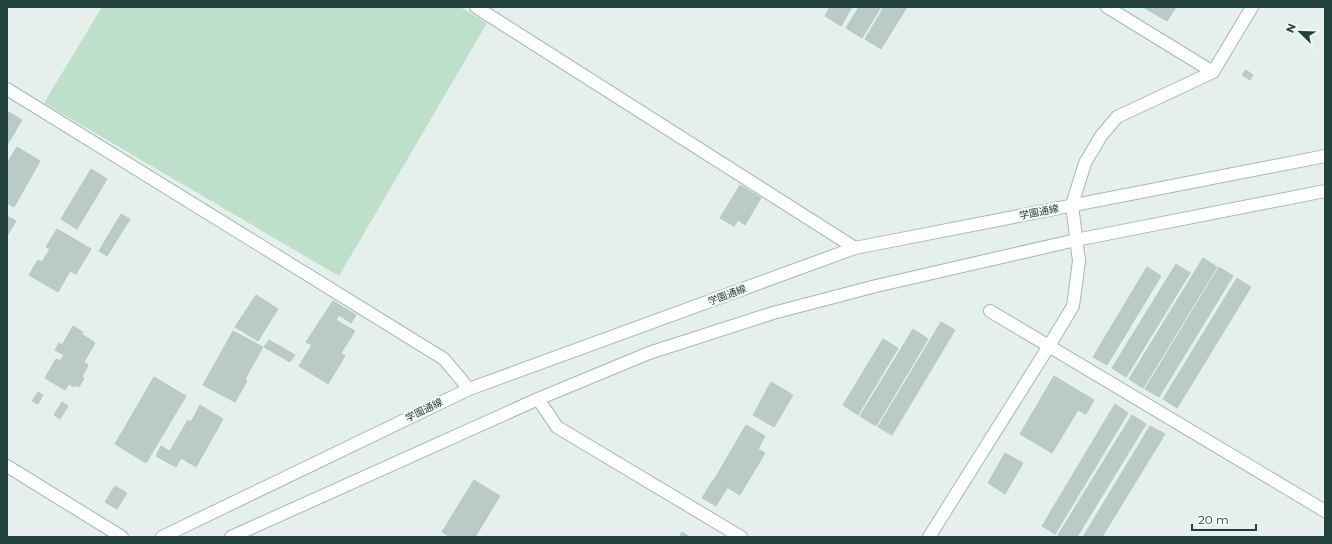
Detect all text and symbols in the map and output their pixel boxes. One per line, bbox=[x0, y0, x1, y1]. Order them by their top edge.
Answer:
north arrow bbox=[1280, 12, 1320, 52]
text: N bbox=[1283, 21, 1299, 35]
street label: 学園通線 bbox=[1018, 202, 1060, 222]
street label: 学園通線 bbox=[706, 282, 748, 308]
street label: 学園通線 bbox=[403, 395, 445, 425]
scale bar bbox=[1192, 506, 1256, 532]
text: 20 m bbox=[1198, 512, 1229, 527]

